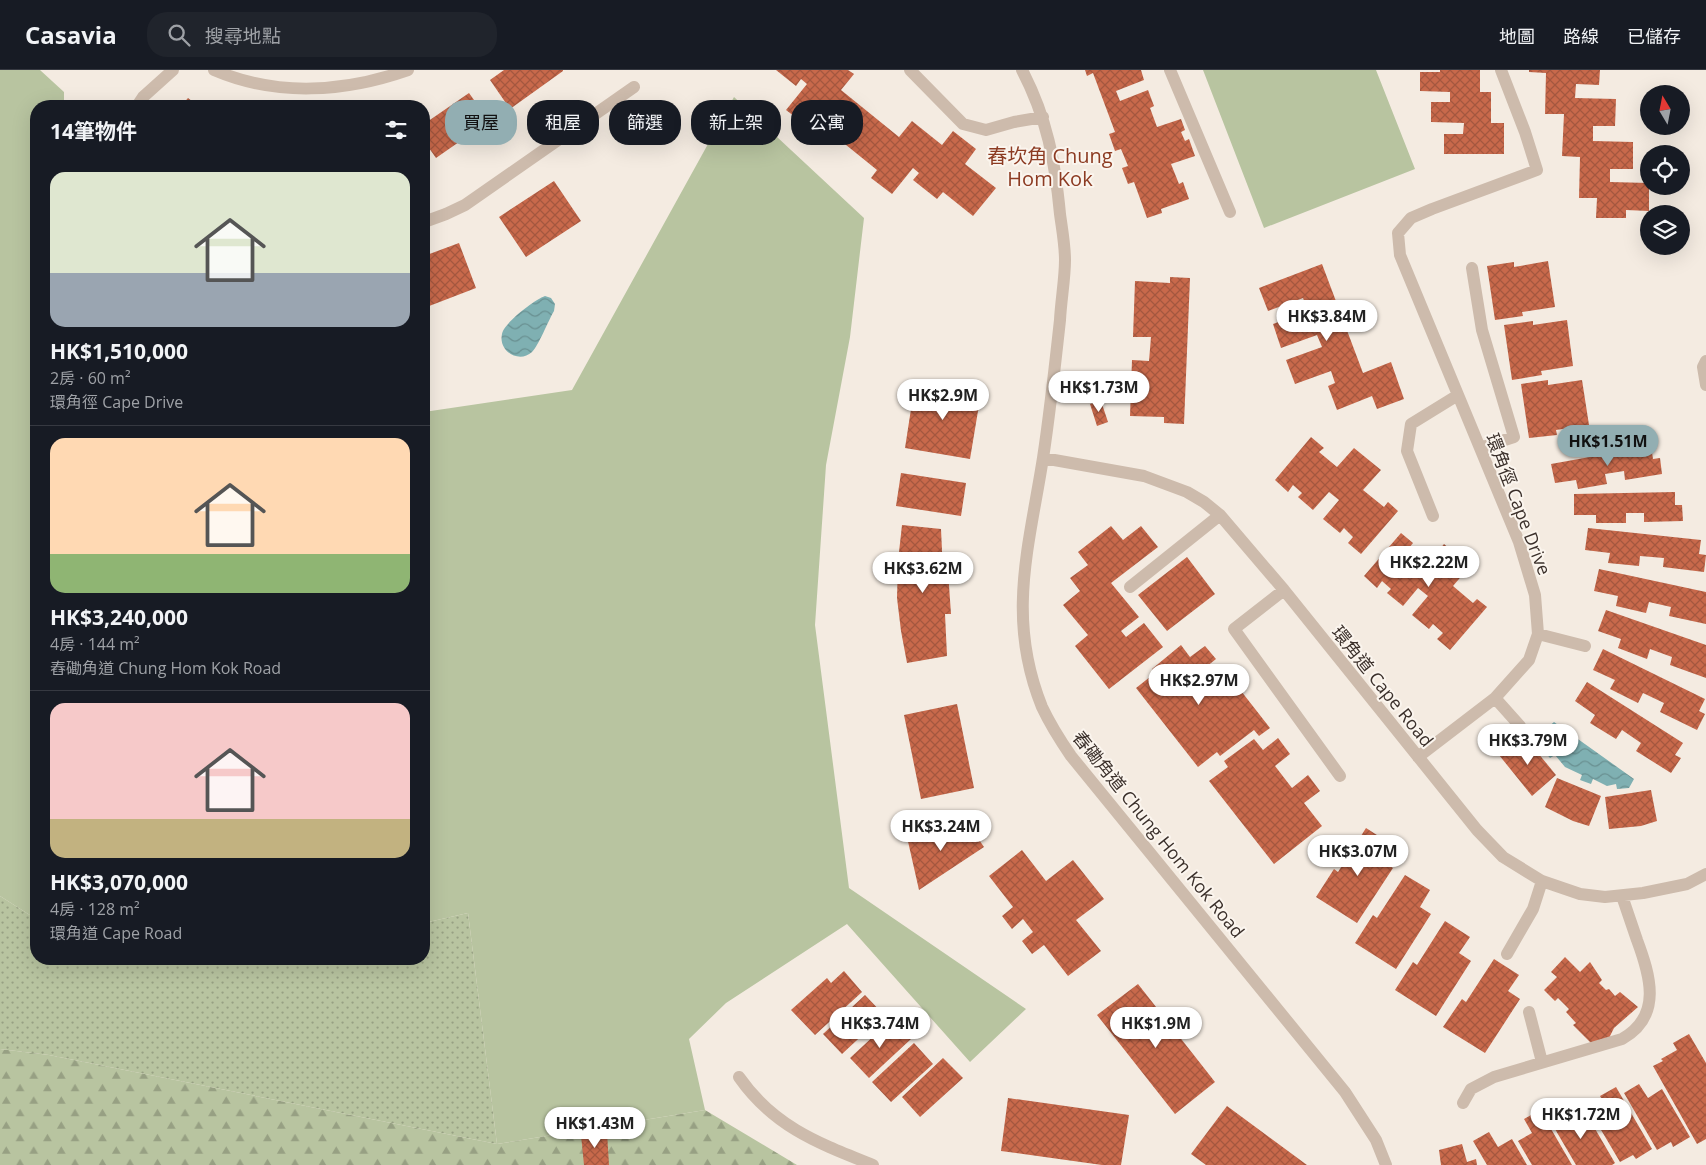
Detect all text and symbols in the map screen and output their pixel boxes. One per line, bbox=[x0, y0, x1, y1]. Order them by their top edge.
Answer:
search box bbox=[147, 12, 497, 57]
text: Casavia bbox=[25, 18, 117, 51]
icon: search bbox=[165, 21, 193, 49]
text: 搜尋地點 bbox=[205, 23, 281, 49]
text: 地圖 bbox=[1499, 24, 1535, 48]
text: 路線 bbox=[1563, 24, 1599, 48]
text: 已儲存 bbox=[1627, 24, 1681, 48]
north arrow bbox=[1640, 85, 1690, 135]
map controls bbox=[1640, 85, 1690, 255]
chip: 買屋 bbox=[445, 100, 517, 145]
chip: 租屋 bbox=[527, 100, 599, 145]
chip: 篩選 bbox=[609, 100, 681, 145]
chip: 新上架 bbox=[691, 100, 781, 145]
chip: 公寓 bbox=[791, 100, 863, 145]
icon: filters bbox=[382, 116, 410, 144]
text: 14筆物件 bbox=[50, 117, 137, 145]
district label: 舂坎角 Chung Hom Kok bbox=[987, 142, 1113, 192]
button: locate bbox=[1640, 145, 1690, 195]
icon: home bbox=[185, 205, 275, 295]
button: layers bbox=[1640, 205, 1690, 255]
pin: HK$3.84M bbox=[1275, 300, 1379, 342]
text: HK$3.84M bbox=[1287, 305, 1367, 327]
text: HK$1,510,000 bbox=[50, 337, 188, 365]
text: 2房 · 60 m² bbox=[50, 367, 131, 389]
pin: HK$1.73M bbox=[1047, 370, 1151, 413]
text: HK$1.73M bbox=[1059, 376, 1139, 398]
pin: HK$2.9M bbox=[897, 378, 989, 421]
text: HK$2.9M bbox=[908, 384, 978, 406]
text: 環角徑 Cape Drive bbox=[50, 391, 183, 413]
pin: HK$1.51M bbox=[1556, 424, 1660, 467]
street label: 環角徑 Cape Drive bbox=[1481, 430, 1557, 578]
text: HK$1.51M bbox=[1568, 430, 1648, 452]
icon: home bbox=[185, 470, 275, 560]
pin: HK$2.22M bbox=[1377, 546, 1481, 588]
text: HK$2.22M bbox=[1389, 551, 1469, 573]
pin: HK$3.62M bbox=[871, 552, 975, 594]
text: HK$3.62M bbox=[883, 557, 963, 579]
text: HK$3,240,000 bbox=[50, 603, 188, 631]
street label: 環角道 Cape Road bbox=[1327, 621, 1439, 751]
text: 4房 · 144 m² bbox=[50, 633, 140, 655]
text: 舂磡角道 Chung Hom Kok Road bbox=[50, 657, 281, 679]
pin: HK$2.97M bbox=[1147, 664, 1251, 706]
text: HK$2.97M bbox=[1159, 669, 1239, 691]
pin: HK$3.79M bbox=[1476, 724, 1580, 766]
street label: 舂磡角道 Chung Hom Kok Road bbox=[1068, 725, 1250, 943]
text: HK$3.79M bbox=[1488, 729, 1568, 751]
icon: home bbox=[185, 735, 275, 825]
pin: HK$3.24M bbox=[889, 810, 993, 852]
text: HK$3.24M bbox=[901, 815, 981, 837]
pin: HK$3.07M bbox=[1306, 834, 1410, 877]
text: HK$3.07M bbox=[1318, 840, 1398, 862]
text: HK$3,070,000 bbox=[50, 868, 188, 896]
text: 4房 · 128 m² bbox=[50, 898, 140, 920]
text: 環角道 Cape Road bbox=[50, 922, 182, 944]
pin: HK$3.74M bbox=[828, 1006, 932, 1049]
pin: HK$1.9M bbox=[1110, 1006, 1202, 1049]
text: HK$3.74M bbox=[840, 1012, 920, 1034]
text: HK$1.9M bbox=[1121, 1012, 1191, 1034]
pin: HK$1.72M bbox=[1529, 1098, 1633, 1140]
text: HK$1.72M bbox=[1541, 1103, 1621, 1125]
pin: HK$1.43M bbox=[543, 1106, 647, 1149]
text: HK$1.43M bbox=[555, 1112, 635, 1134]

